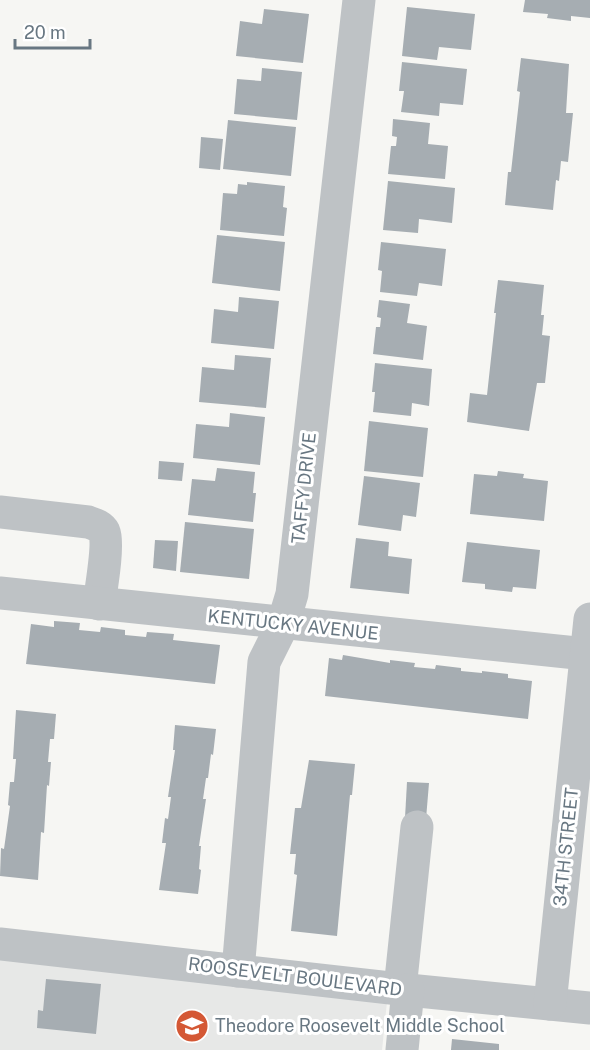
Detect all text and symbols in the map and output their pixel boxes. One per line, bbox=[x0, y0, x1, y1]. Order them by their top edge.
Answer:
scale bar bbox=[15, 12, 90, 50]
text: 20 m bbox=[24, 22, 66, 43]
street label: TAFFY DRIVE bbox=[287, 431, 320, 545]
street label: KENTUCKY AVENUE bbox=[207, 605, 380, 644]
street label: 34TH STREET bbox=[549, 786, 582, 907]
street label: ROOSEVELT BOULEVARD bbox=[187, 953, 403, 1000]
school or university icon: Theodore Roosevelt Middle School bbox=[174, 1008, 210, 1044]
place label: Theodore Roosevelt Middle School bbox=[215, 1015, 505, 1036]

